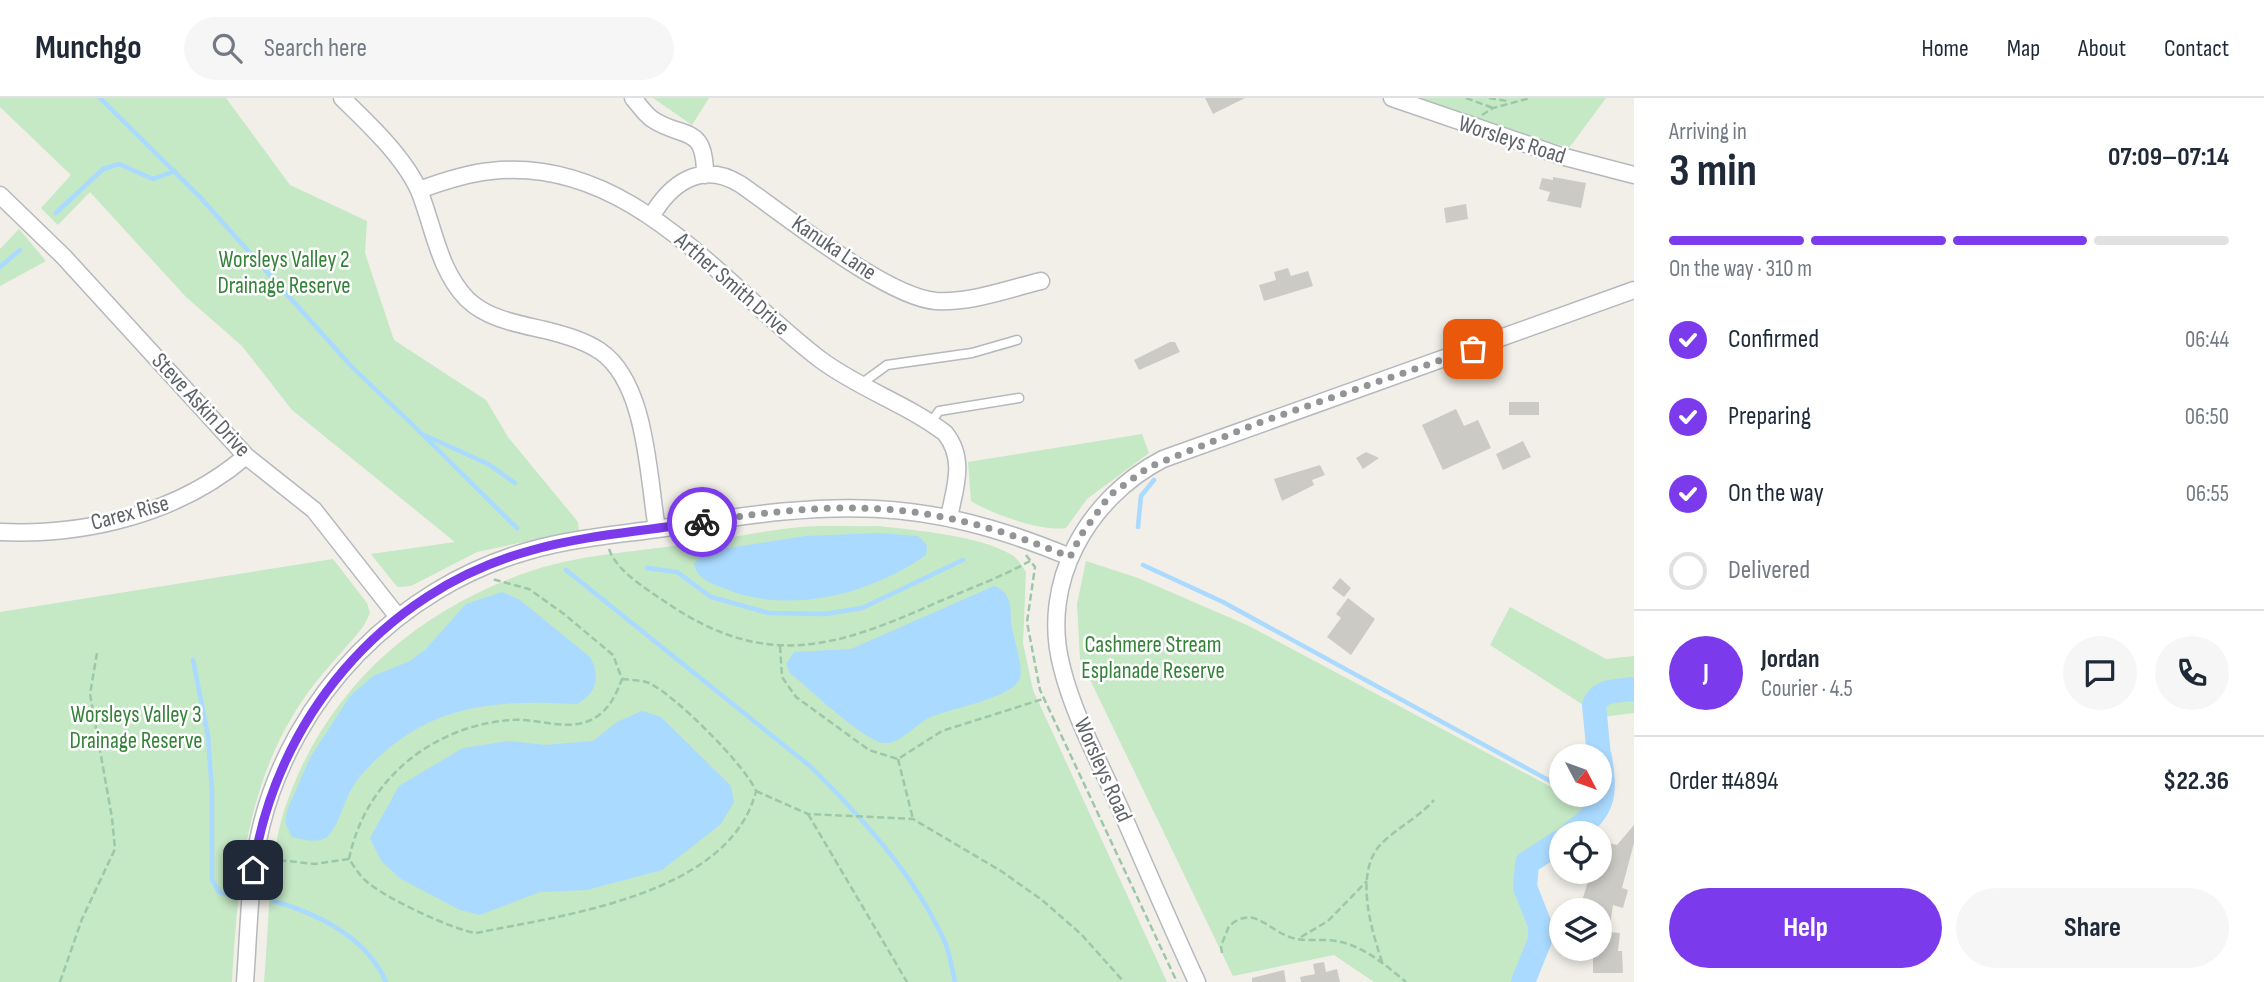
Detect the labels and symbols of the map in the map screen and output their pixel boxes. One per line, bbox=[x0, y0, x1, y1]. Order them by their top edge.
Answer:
street label: Worsleys Road bbox=[1455, 110, 1569, 170]
street label: Kanuka Lane bbox=[786, 209, 882, 287]
street label: Arther Smith Drive bbox=[668, 226, 795, 342]
park label: Worsleys Valley 2 Drainage Reserve bbox=[217, 246, 351, 300]
pin bbox=[1443, 319, 1503, 379]
street label: Steve Askin Drive bbox=[146, 347, 256, 463]
courier bbox=[667, 487, 737, 557]
street label: Carex Rise bbox=[88, 489, 172, 537]
park label: Cashmere Stream Esplanade Reserve bbox=[1081, 631, 1225, 685]
park label: Worsleys Valley 3 Drainage Reserve bbox=[69, 701, 203, 755]
street label: Worsleys Road bbox=[1068, 714, 1138, 826]
north arrow bbox=[1549, 744, 1612, 807]
pin bbox=[223, 840, 283, 900]

